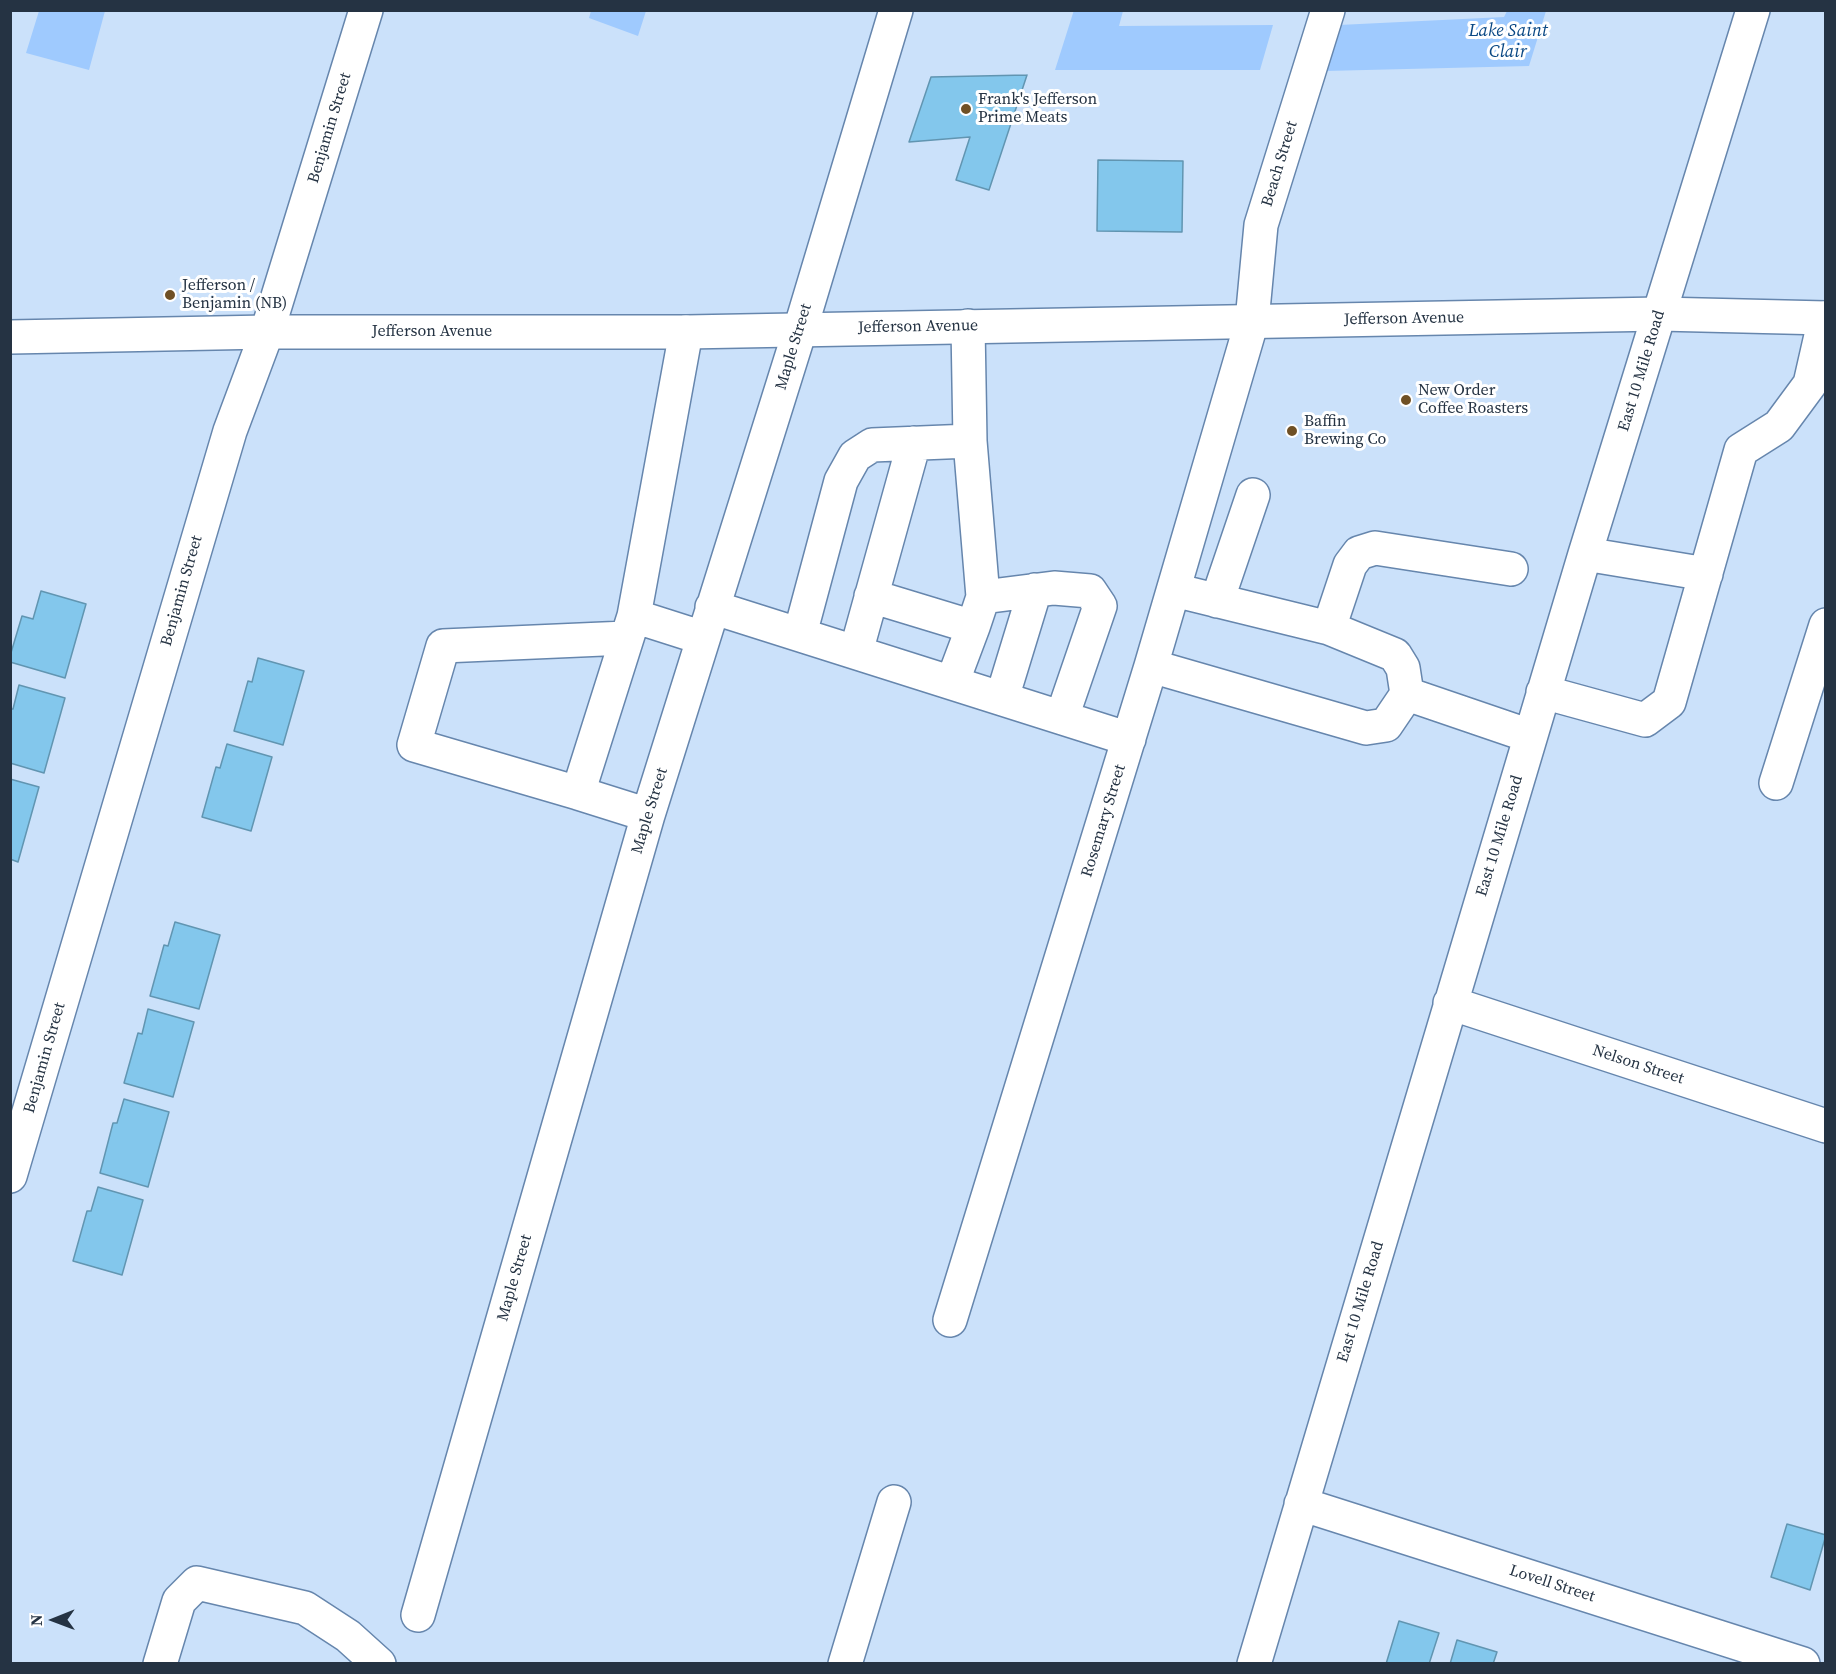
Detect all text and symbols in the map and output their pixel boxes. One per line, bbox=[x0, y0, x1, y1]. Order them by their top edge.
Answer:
water label: Lake Saint Clair bbox=[1468, 20, 1548, 63]
street label: Benjamin Street bbox=[304, 71, 356, 185]
place label: Frank's Jefferson Prime Meats bbox=[978, 90, 1097, 128]
marker: Frank's Jefferson Prime Meats bbox=[959, 102, 973, 116]
street label: Beach Street bbox=[1258, 119, 1302, 209]
place label: Jefferson / Benjamin (NB) bbox=[182, 276, 287, 314]
marker: Jefferson / Benjamin (NB) bbox=[163, 288, 177, 302]
street label: Maple Street bbox=[772, 302, 816, 392]
street label: Jefferson Avenue bbox=[1344, 308, 1464, 330]
street label: East 10 Mile Road bbox=[1614, 308, 1670, 434]
street label: Jefferson Avenue bbox=[858, 316, 978, 338]
street label: Jefferson Avenue bbox=[372, 322, 492, 342]
place label: New Order Coffee Roasters bbox=[1418, 381, 1528, 419]
marker: New Order Coffee Roasters bbox=[1399, 393, 1413, 407]
place label: Baffin Brewing Co bbox=[1304, 412, 1386, 450]
marker: Baffin Brewing Co bbox=[1285, 424, 1299, 438]
street label: Benjamin Street bbox=[157, 533, 207, 649]
street label: Rosemary Street bbox=[1078, 762, 1130, 880]
street label: Maple Street bbox=[628, 766, 672, 856]
street label: East 10 Mile Road bbox=[1472, 773, 1528, 899]
street label: Benjamin Street bbox=[20, 1000, 70, 1116]
street label: Nelson Street bbox=[1590, 1041, 1686, 1089]
street label: Maple Street bbox=[493, 1233, 537, 1323]
street label: East 10 Mile Road bbox=[1333, 1239, 1389, 1365]
street label: Lovell Street bbox=[1507, 1561, 1597, 1607]
north arrow bbox=[24, 1590, 84, 1650]
text: N bbox=[25, 1614, 47, 1626]

